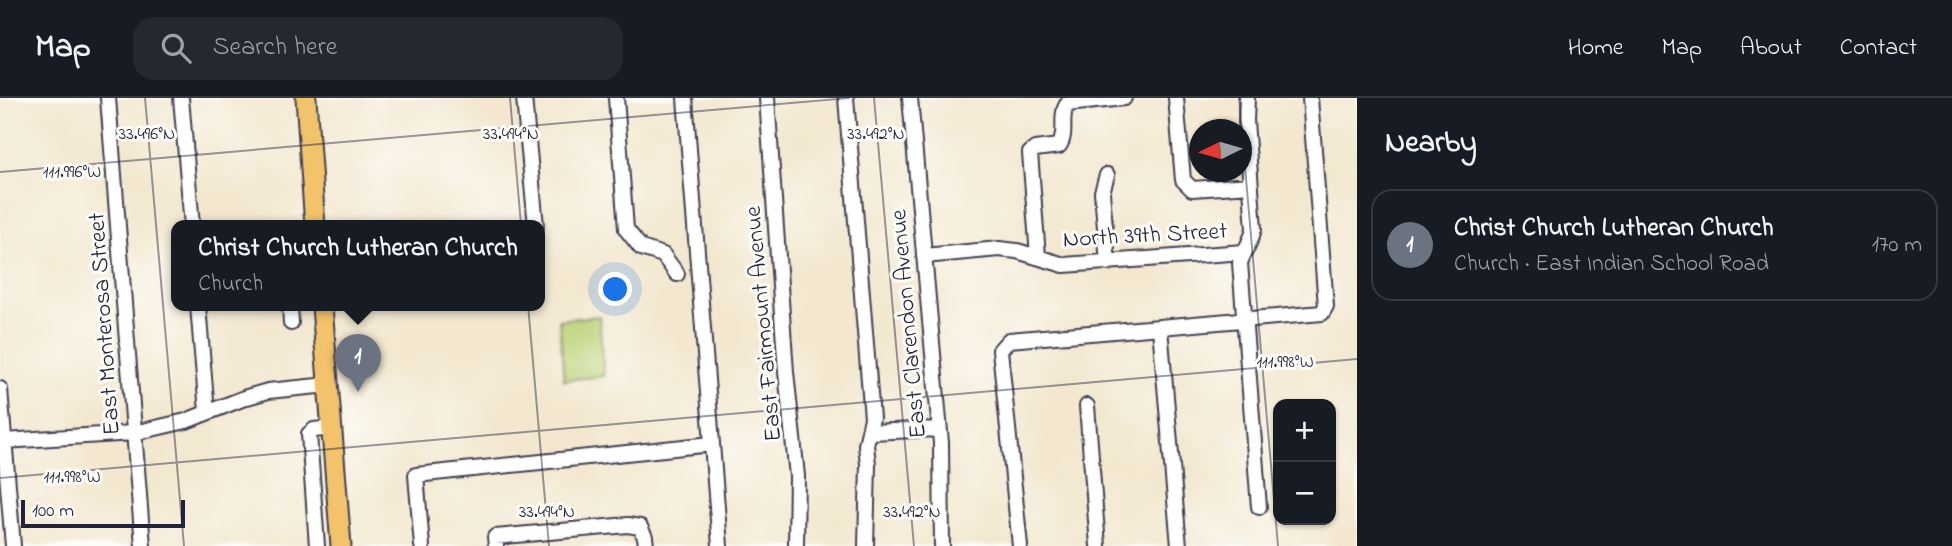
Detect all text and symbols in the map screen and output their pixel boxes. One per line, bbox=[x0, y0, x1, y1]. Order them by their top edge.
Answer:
search box bbox=[133, 17, 623, 80]
text: Map bbox=[35, 24, 91, 72]
icon: search bbox=[157, 29, 195, 67]
text: Search here bbox=[213, 29, 337, 67]
text: Home bbox=[1568, 31, 1624, 66]
text: Map bbox=[1662, 31, 1702, 66]
text: About bbox=[1740, 31, 1802, 66]
text: Contact bbox=[1840, 31, 1917, 66]
north arrow bbox=[1189, 119, 1252, 182]
text: 33.496°N bbox=[119, 122, 175, 148]
text: 33.494°N bbox=[483, 122, 539, 148]
text: 33.492°N bbox=[847, 122, 905, 148]
text: Nearby bbox=[1385, 122, 1477, 166]
text: 111.996°W bbox=[43, 160, 101, 186]
street label: East Fairmount Avenue bbox=[737, 204, 792, 443]
street label: East Clarendon Avenue bbox=[882, 208, 937, 440]
text: Christ Church Lutheran Church bbox=[1454, 210, 1774, 248]
street label: East Monterosa Street bbox=[80, 211, 131, 436]
street label: North 39th Street bbox=[1062, 215, 1228, 258]
popup bbox=[171, 220, 545, 311]
text: 1 bbox=[1406, 229, 1414, 262]
text: 170 m bbox=[1872, 229, 1922, 262]
text: Christ Church Lutheran Church bbox=[198, 230, 518, 268]
text: Church · East Indian School Road bbox=[1454, 248, 1769, 281]
text: Church bbox=[198, 268, 263, 301]
your location bbox=[598, 272, 632, 306]
pin: 1 bbox=[335, 334, 381, 392]
text: 111.998°W bbox=[1256, 350, 1314, 376]
map controls bbox=[1273, 399, 1336, 525]
button: + bbox=[1273, 399, 1336, 462]
button: − bbox=[1273, 462, 1336, 525]
text: 111.998°W bbox=[43, 465, 101, 491]
scale bar bbox=[21, 497, 186, 529]
text: 100 m bbox=[32, 498, 74, 525]
text: 33.494°N bbox=[519, 500, 575, 526]
text: 33.492°N bbox=[883, 500, 941, 526]

